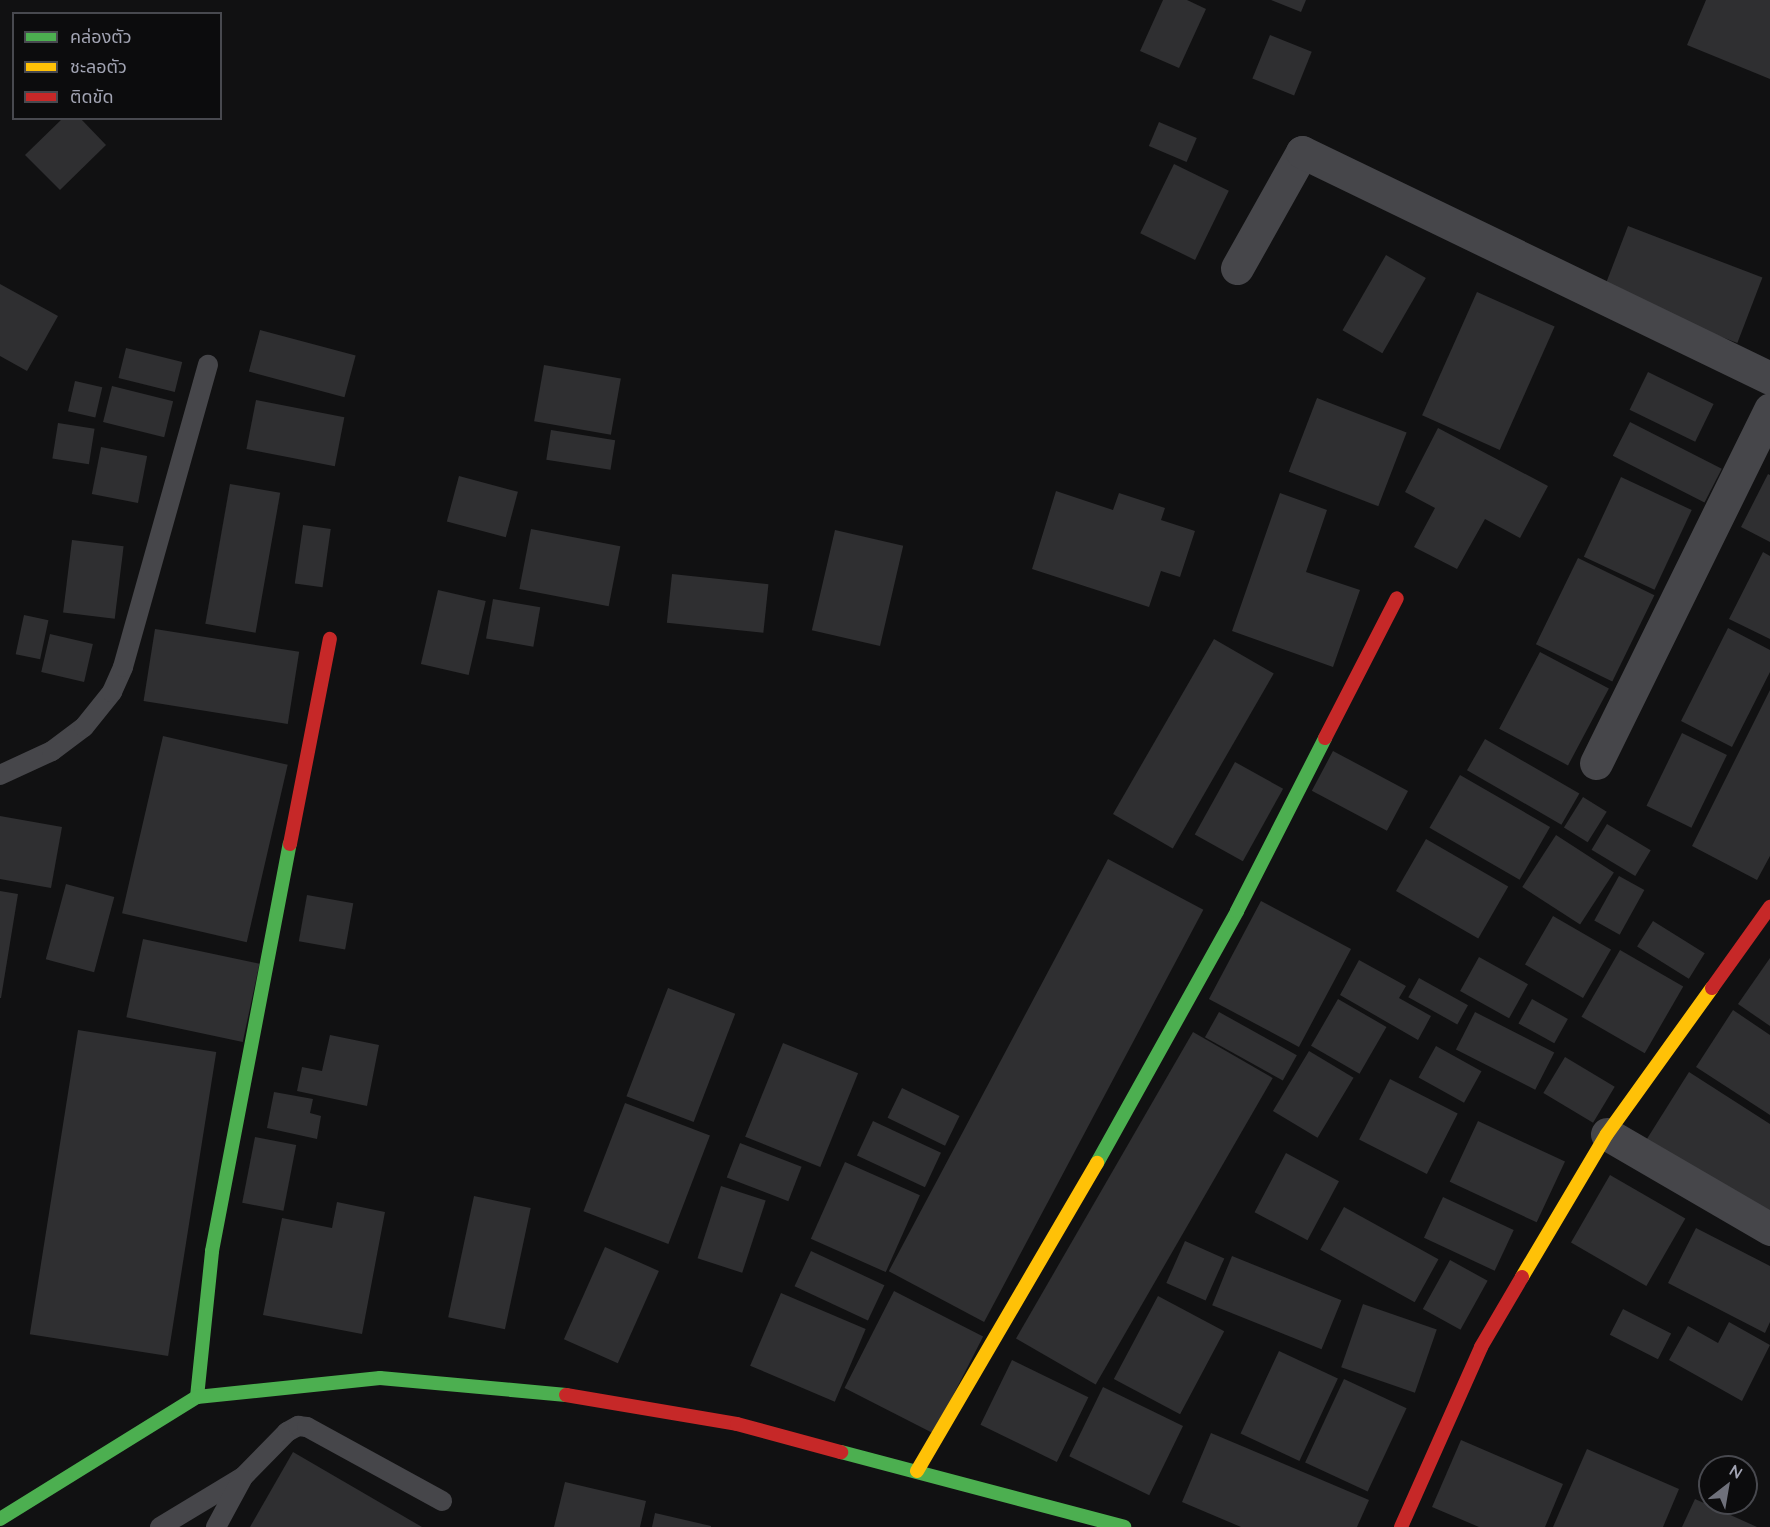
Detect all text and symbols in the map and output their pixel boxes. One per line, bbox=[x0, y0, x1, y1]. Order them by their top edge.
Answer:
legend bbox=[12, 12, 222, 120]
text: คล่องตัว bbox=[70, 25, 132, 48]
text: ชะลอตัว bbox=[70, 55, 127, 78]
text: ติดขัด bbox=[70, 85, 113, 108]
north arrow bbox=[1698, 1455, 1758, 1515]
text: N bbox=[1726, 1460, 1746, 1483]

